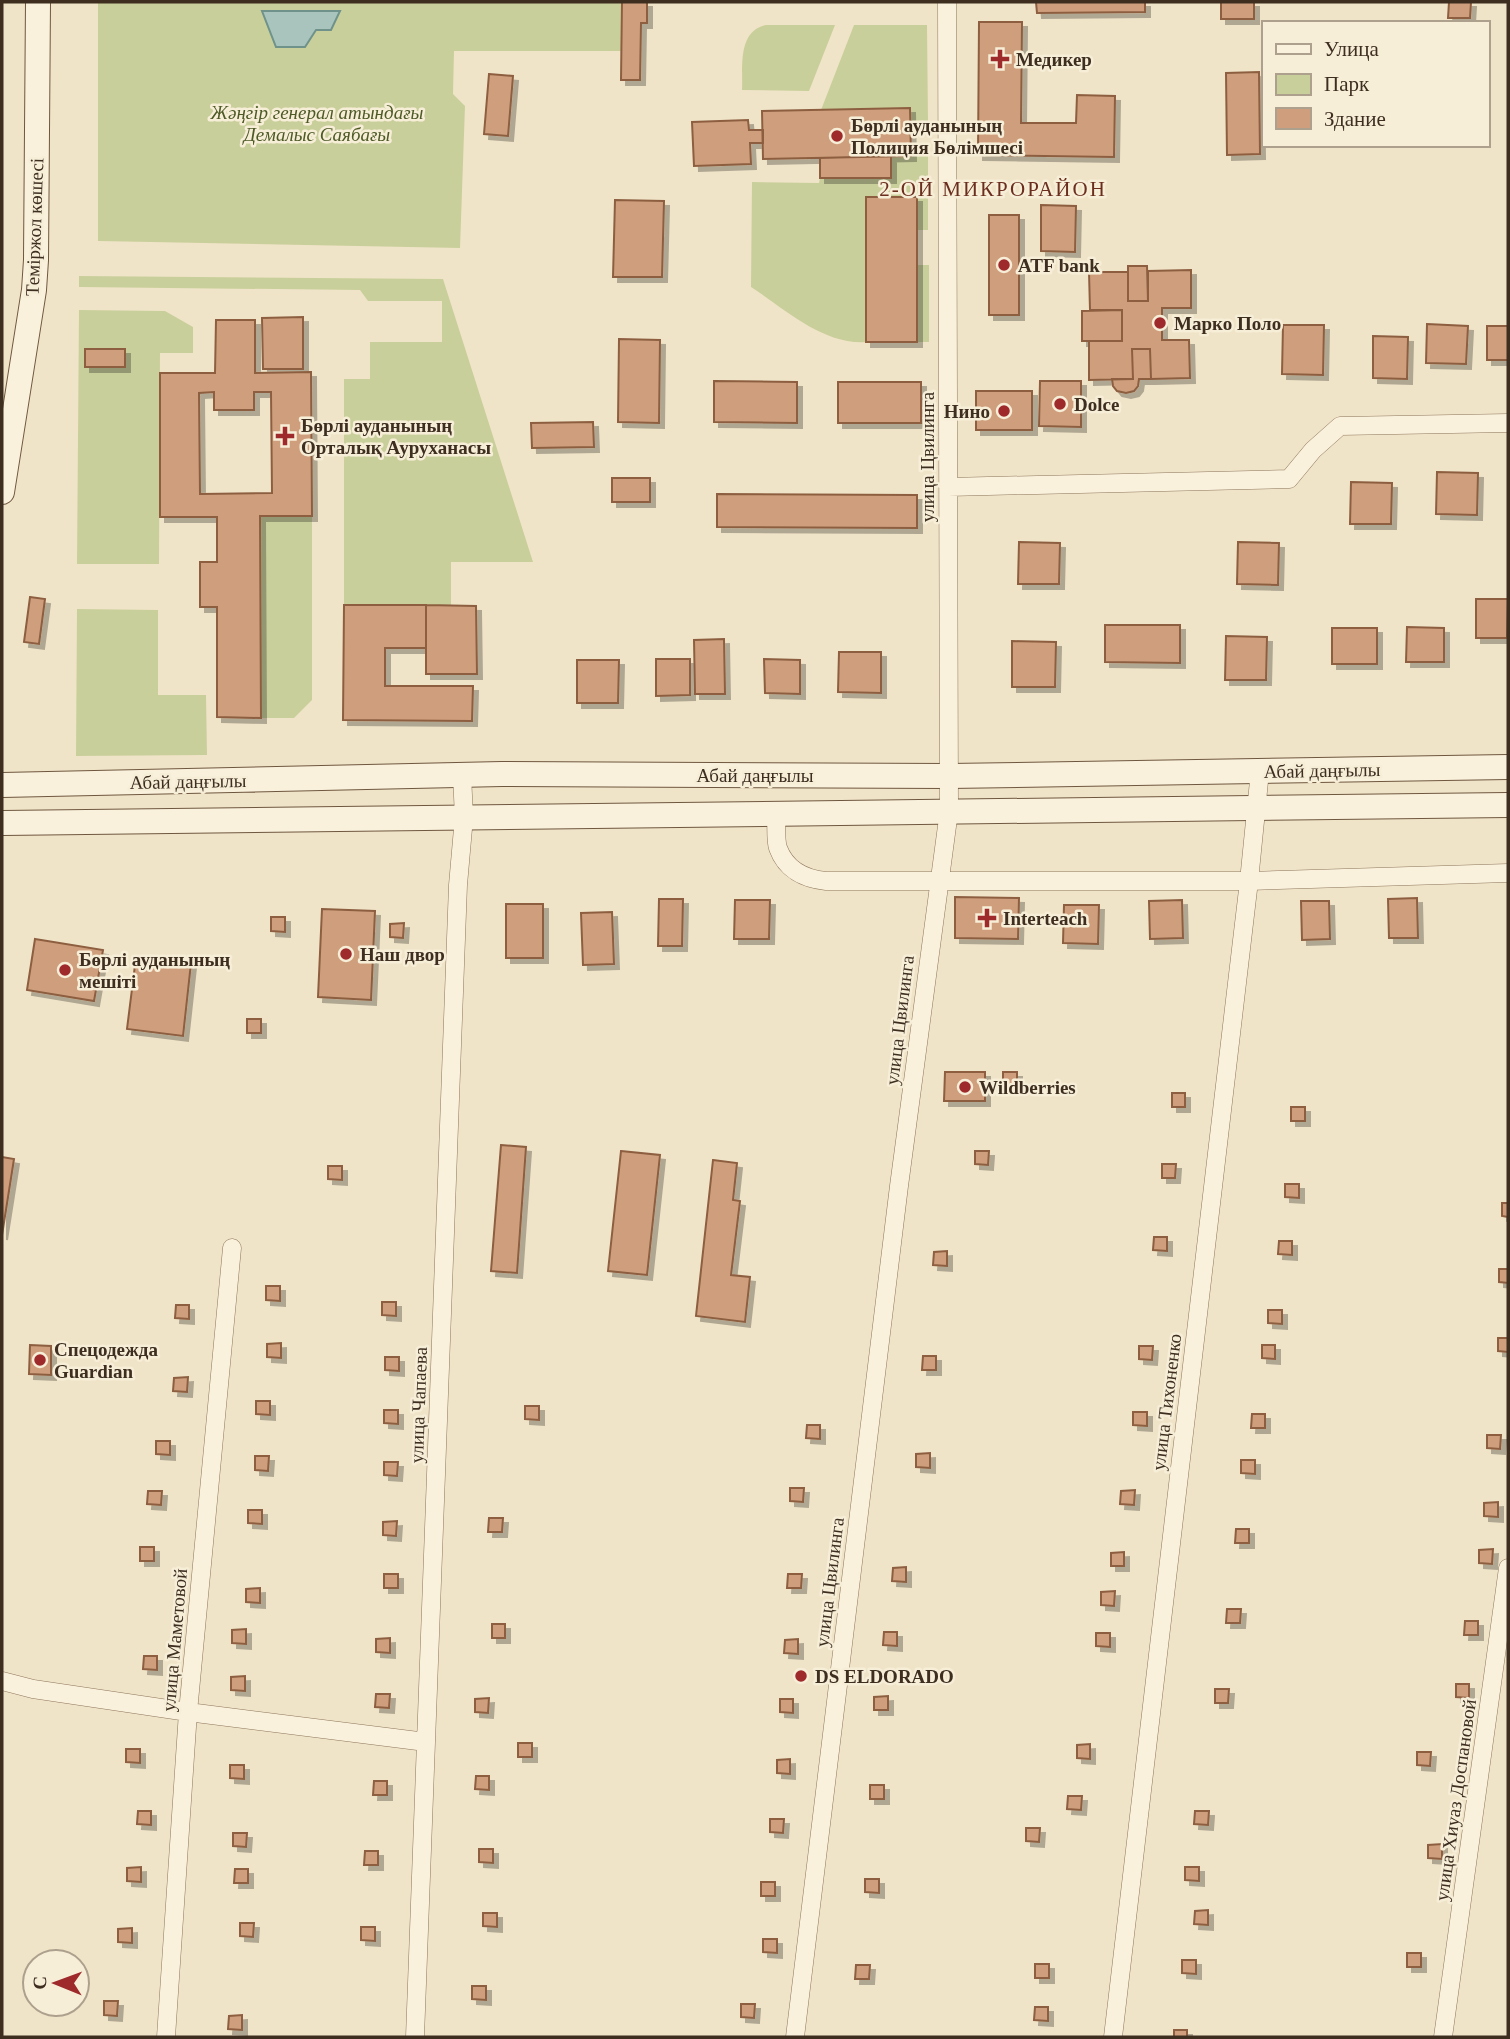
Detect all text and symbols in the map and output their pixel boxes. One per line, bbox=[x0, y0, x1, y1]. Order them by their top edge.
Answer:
legend bbox=[1262, 21, 1489, 147]
text: Улица bbox=[1324, 37, 1379, 61]
marker: Медикер bbox=[990, 49, 1010, 69]
place label: Медикер bbox=[1016, 49, 1092, 70]
text: Парк bbox=[1324, 72, 1370, 96]
park label: Жәңгір генерал атындағы Демалыс Саябағы bbox=[210, 102, 424, 145]
text: Здание bbox=[1324, 107, 1386, 131]
place label: Бөрлі ауданының Полиция Бөлімшесі bbox=[851, 115, 1023, 158]
marker: Бөрлі ауданының Полиция Бөлімшесі bbox=[829, 128, 845, 144]
street label: Теміржол көшесі bbox=[22, 158, 47, 296]
district label: 2-ОЙ МИКРОРАЙОН bbox=[879, 177, 1107, 201]
place label: ATF bank bbox=[1018, 255, 1100, 276]
marker: ATF bank bbox=[996, 257, 1012, 273]
place label: Марко Поло bbox=[1174, 313, 1281, 334]
marker: Марко Поло bbox=[1152, 315, 1168, 331]
street label: улица Цвилинга bbox=[917, 391, 938, 522]
place label: Dolce bbox=[1074, 394, 1119, 415]
marker: Dolce bbox=[1052, 396, 1068, 412]
place label: Нино bbox=[944, 401, 990, 422]
marker: Нино bbox=[996, 403, 1012, 419]
place label: Бөрлі ауданының Орталық Ауруханасы bbox=[301, 415, 491, 458]
marker: Бөрлі ауданының Орталық Ауруханасы bbox=[275, 426, 295, 446]
street label: Абай даңғылы bbox=[1263, 759, 1381, 782]
street label: Абай даңғылы bbox=[697, 765, 814, 786]
street label: Абай даңғылы bbox=[129, 770, 247, 793]
marker: Interteach bbox=[977, 908, 997, 928]
place label: Interteach bbox=[1003, 908, 1088, 929]
place label: Наш двор bbox=[360, 944, 445, 965]
marker: Наш двор bbox=[338, 946, 354, 962]
place label: Бөрлі ауданының мешіті bbox=[79, 949, 230, 992]
street label: улица Цвилинга bbox=[881, 953, 918, 1086]
marker: Бөрлі ауданының мешіті bbox=[57, 962, 73, 978]
place label: Wildberries bbox=[979, 1077, 1076, 1098]
marker: Wildberries bbox=[957, 1079, 973, 1095]
street label: улица Тихоненко bbox=[1148, 1332, 1185, 1472]
place label: Спецодежда Guardian bbox=[54, 1339, 158, 1382]
street label: улица Чапаева bbox=[406, 1346, 431, 1464]
marker: Спецодежда Guardian bbox=[32, 1352, 48, 1368]
street label: улица Цвилинга bbox=[811, 1515, 848, 1648]
street label: улица Маметовой bbox=[158, 1568, 191, 1712]
place label: DS ELDORADO bbox=[815, 1666, 954, 1687]
marker: DS ELDORADO bbox=[793, 1668, 809, 1684]
street label: улица Хиуаз Доспановой bbox=[1431, 1698, 1480, 1902]
north arrow bbox=[21, 1948, 91, 2018]
text: С bbox=[29, 1976, 50, 1990]

